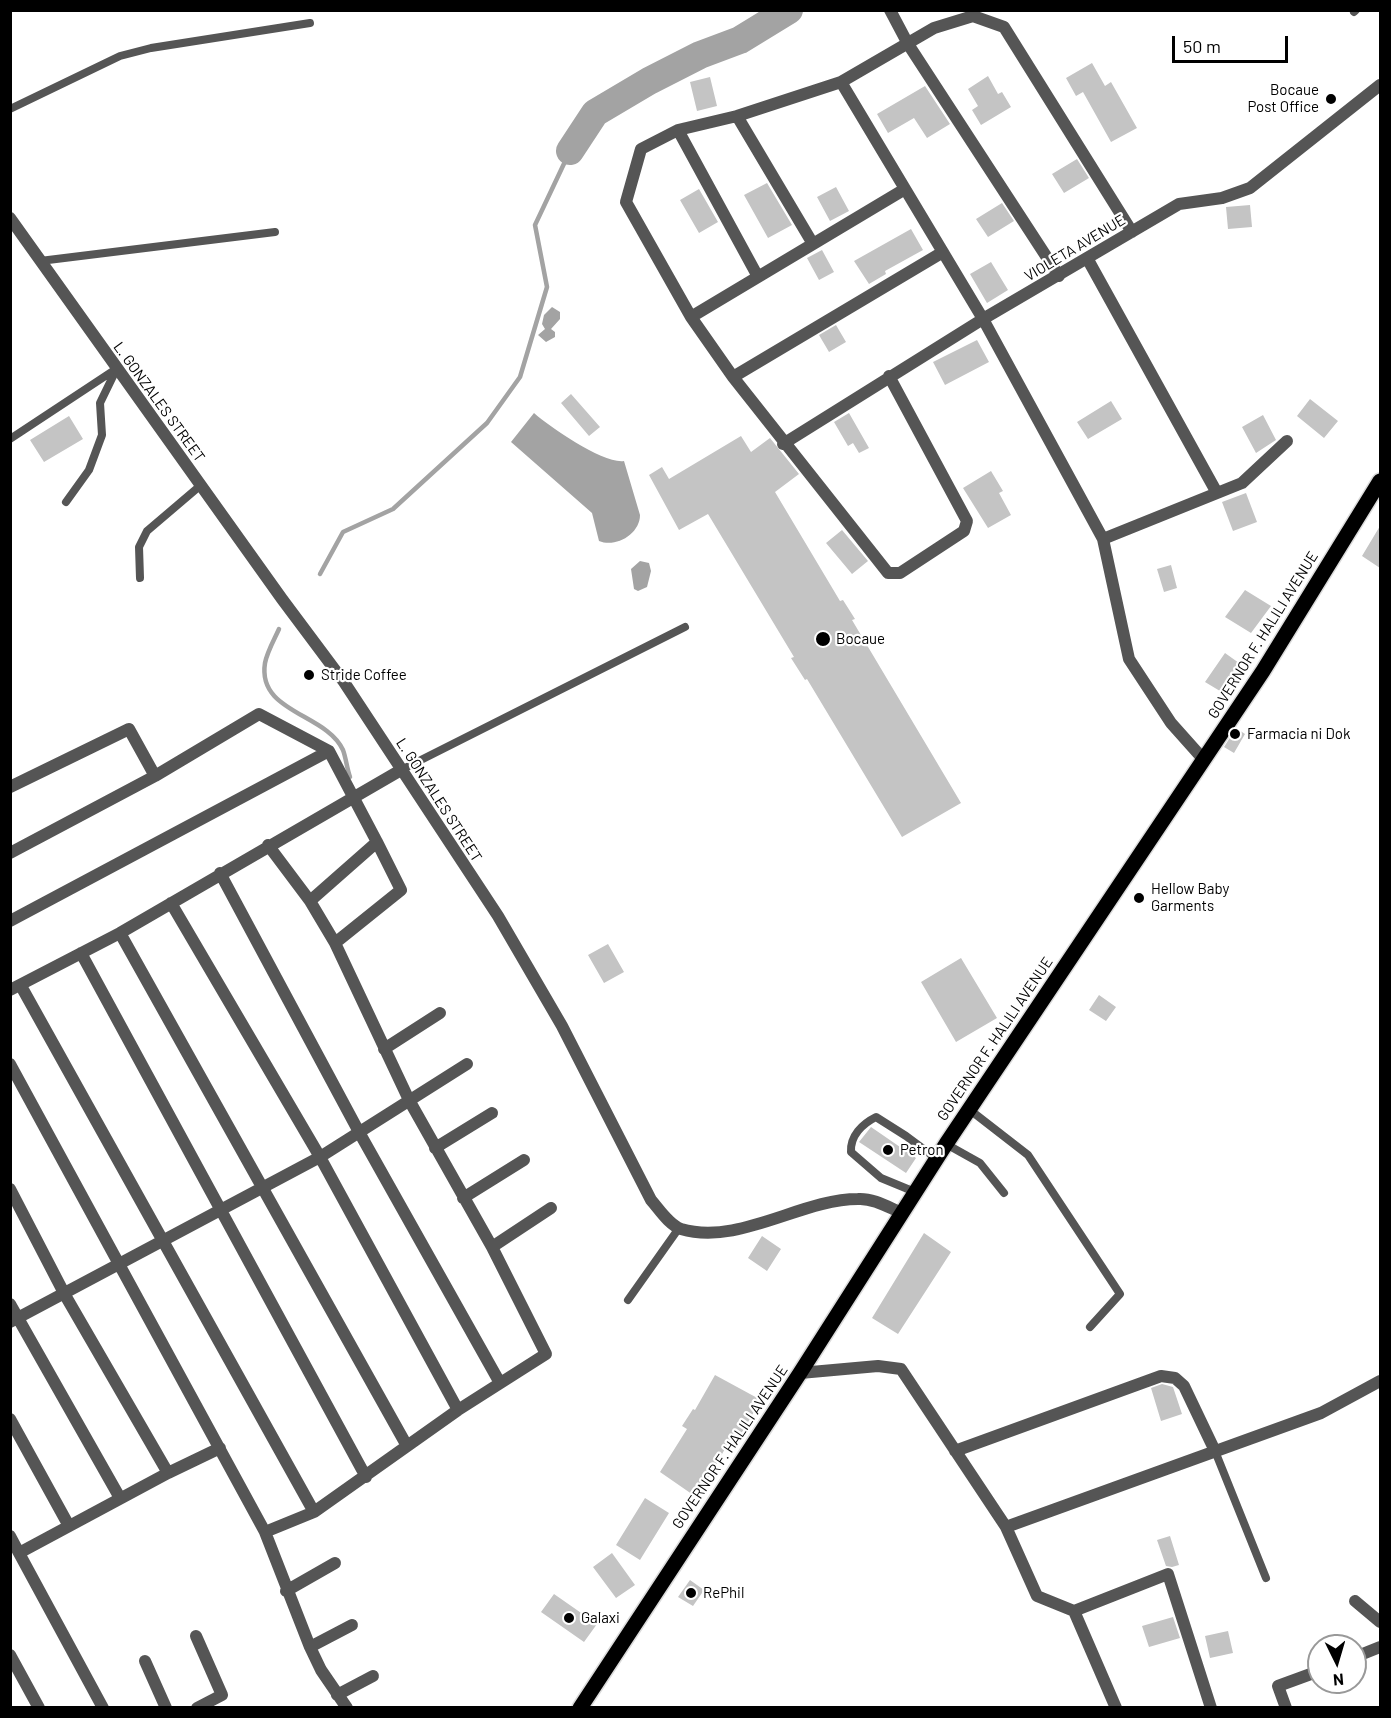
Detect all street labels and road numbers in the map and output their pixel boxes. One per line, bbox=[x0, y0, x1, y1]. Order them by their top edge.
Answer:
street label: VIOLETA AVENUE bbox=[1021, 211, 1129, 285]
street label: L. GONZALES STREET bbox=[109, 339, 209, 465]
street label: GOVERNOR F. HALILI AVENUE bbox=[1204, 548, 1322, 722]
street label: L. GONZALES STREET bbox=[392, 735, 486, 865]
street label: GOVERNOR F. HALILI AVENUE bbox=[933, 954, 1057, 1124]
street label: GOVERNOR F. HALILI AVENUE bbox=[668, 1362, 792, 1532]

